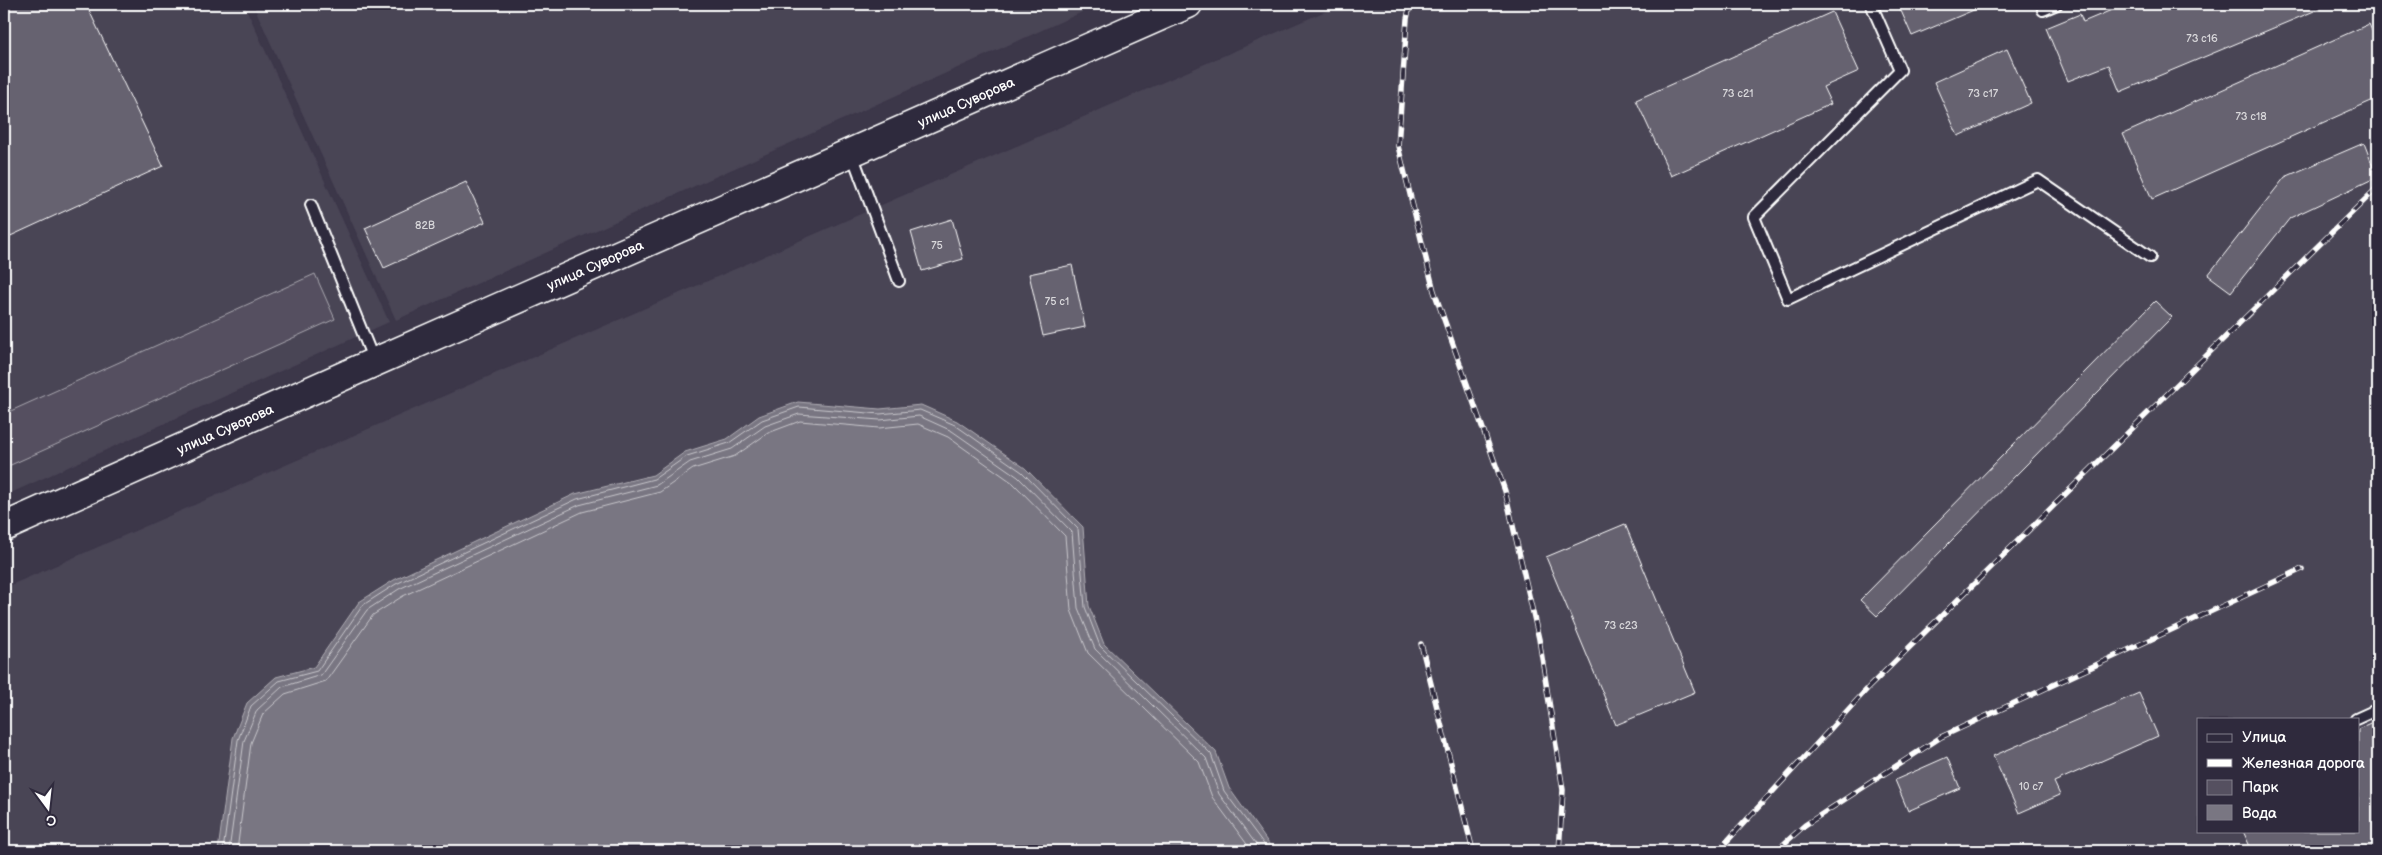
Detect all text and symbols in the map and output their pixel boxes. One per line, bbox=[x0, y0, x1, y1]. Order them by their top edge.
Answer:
house number: 73 с16 bbox=[2186, 32, 2218, 45]
street label: улица Суворова bbox=[915, 73, 1018, 131]
house number: 73 с21 bbox=[1722, 87, 1754, 100]
house number: 73 с17 bbox=[1968, 87, 1999, 100]
house number: 73 с18 bbox=[2235, 110, 2267, 123]
house number: 82В bbox=[415, 219, 435, 232]
street label: улица Суворова bbox=[544, 236, 647, 294]
house number: 75 bbox=[931, 239, 943, 252]
house number: 75 с1 bbox=[1045, 295, 1069, 308]
street label: улица Суворова bbox=[174, 400, 277, 458]
house number: 73 с23 bbox=[1604, 619, 1638, 632]
legend bbox=[2197, 718, 2360, 832]
text: Улица bbox=[2242, 728, 2287, 747]
text: Железная дорога bbox=[2242, 754, 2365, 773]
text: Парк bbox=[2242, 778, 2279, 797]
house number: 10 с7 bbox=[2019, 780, 2044, 793]
north arrow bbox=[22, 782, 72, 832]
text: Вода bbox=[2242, 804, 2277, 823]
text: С bbox=[44, 811, 58, 830]

